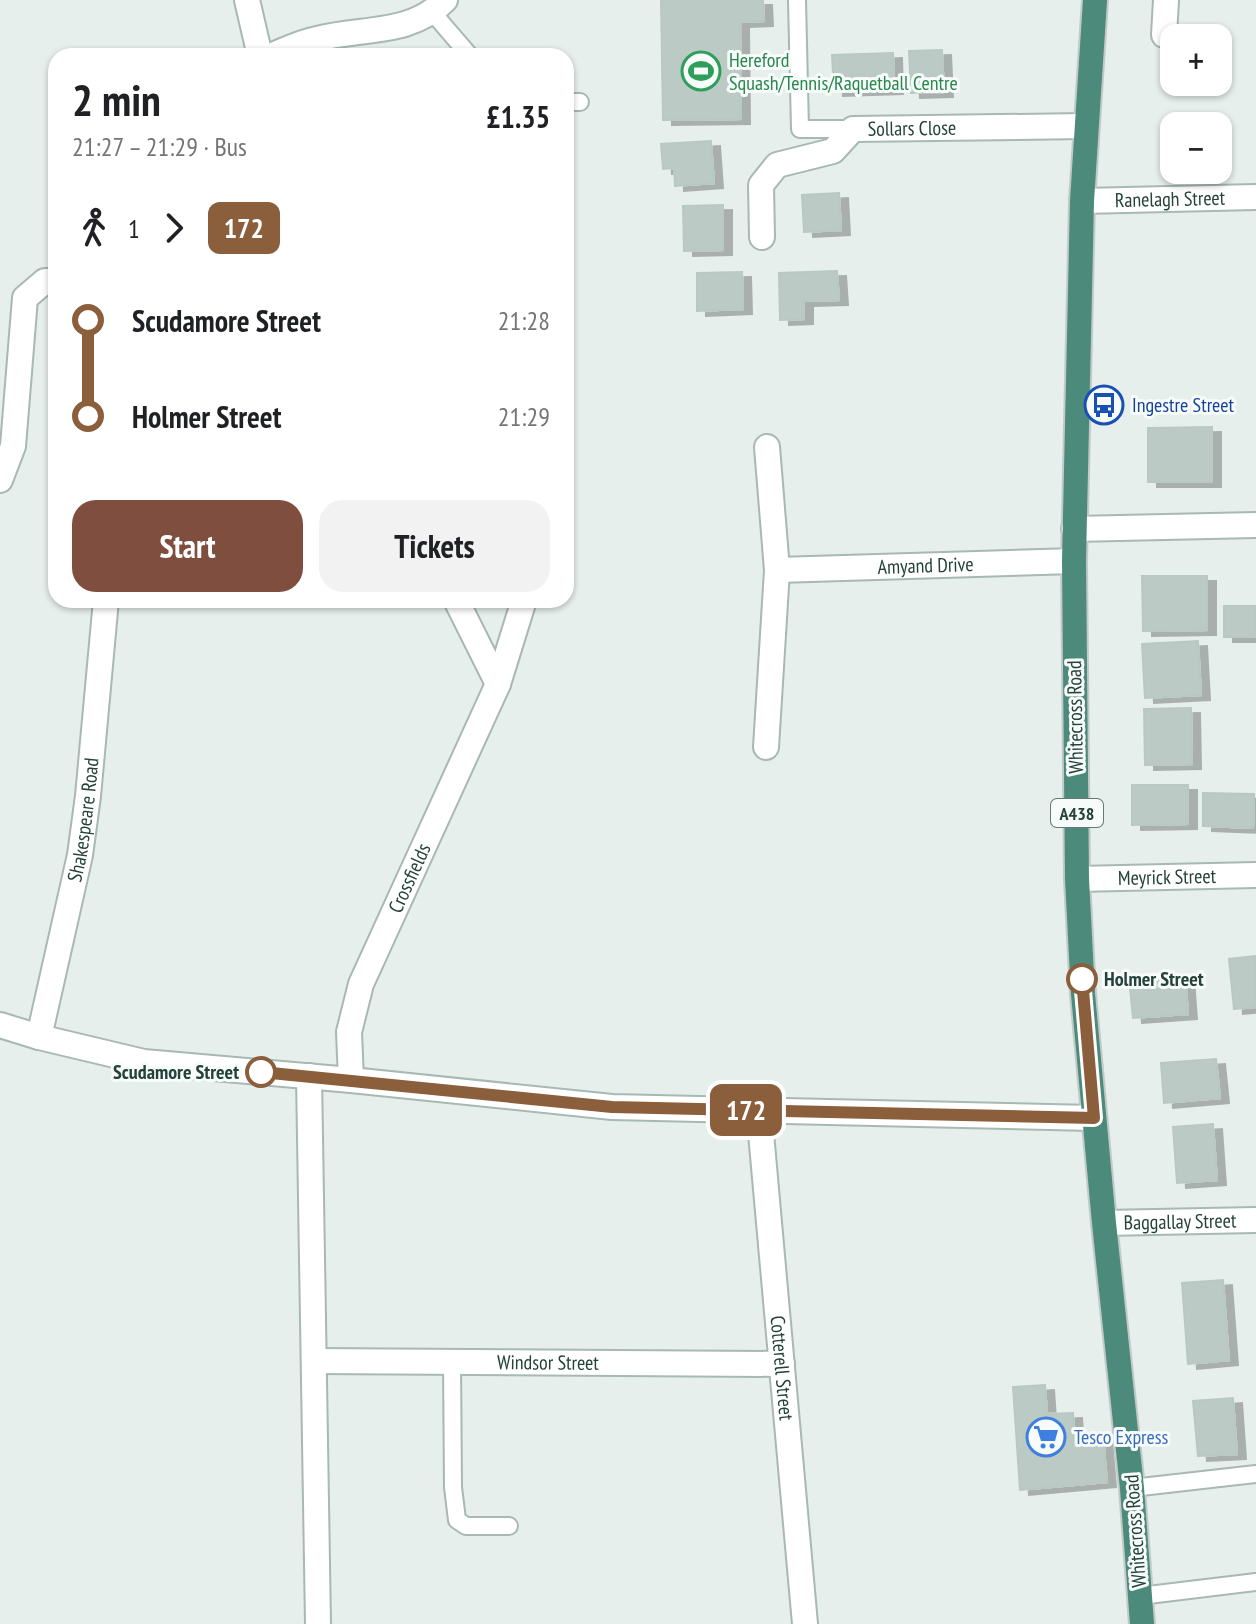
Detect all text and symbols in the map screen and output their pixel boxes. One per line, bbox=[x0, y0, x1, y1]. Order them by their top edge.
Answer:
map controls bbox=[1160, 24, 1232, 184]
button: + bbox=[1160, 24, 1232, 96]
place label: Hereford Squash/Tennis/Raquetball Centre bbox=[729, 47, 958, 96]
sports icon: Hereford Squash/Tennis/Raquetball Centre bbox=[680, 50, 722, 92]
text: 2 min bbox=[72, 71, 161, 128]
text: £1.35 bbox=[486, 97, 550, 136]
button: − bbox=[1160, 112, 1232, 184]
street label: Sollars Close bbox=[867, 115, 956, 142]
text: 21:27 – 21:29 · Bus bbox=[72, 130, 247, 163]
street label: Ranelagh Street bbox=[1114, 185, 1226, 213]
icon: walk bbox=[72, 206, 116, 250]
icon: forward bbox=[152, 206, 196, 250]
text: 172 bbox=[224, 209, 264, 246]
text: 1 bbox=[128, 212, 140, 245]
text: Scudamore Street bbox=[132, 301, 321, 340]
text: 21:28 bbox=[498, 304, 550, 337]
bus stop icon: Ingestre Street bbox=[1083, 384, 1125, 426]
place label: Ingestre Street bbox=[1132, 392, 1234, 418]
text: Holmer Street bbox=[132, 397, 281, 436]
text: 21:29 bbox=[498, 400, 550, 433]
button: Start bbox=[72, 500, 303, 592]
button: Tickets bbox=[319, 500, 550, 592]
street label: Amyand Drive bbox=[877, 551, 974, 580]
street label: Whitecross Road bbox=[1061, 660, 1089, 774]
street label: Shakespeare Road bbox=[61, 757, 104, 884]
road number: A438 bbox=[1051, 799, 1103, 827]
street label: Crossfields bbox=[382, 839, 437, 917]
street label: Meyrick Street bbox=[1118, 863, 1217, 891]
marker: Holmer Street bbox=[1067, 964, 1097, 994]
place label: Holmer Street bbox=[1104, 966, 1204, 992]
marker: Scudamore Street bbox=[246, 1057, 276, 1087]
place label: Scudamore Street bbox=[113, 1059, 239, 1085]
line badge: 172 bbox=[700, 1084, 792, 1136]
text: 172 bbox=[726, 1091, 766, 1128]
street label: Baggallay Street bbox=[1123, 1207, 1237, 1236]
street label: Cotterell Street bbox=[764, 1314, 800, 1422]
street label: Windsor Street bbox=[497, 1349, 599, 1376]
supermarket icon: Tesco Express bbox=[1025, 1416, 1067, 1458]
place label: Tesco Express bbox=[1074, 1424, 1169, 1450]
street label: Whitecross Road bbox=[1118, 1474, 1152, 1588]

